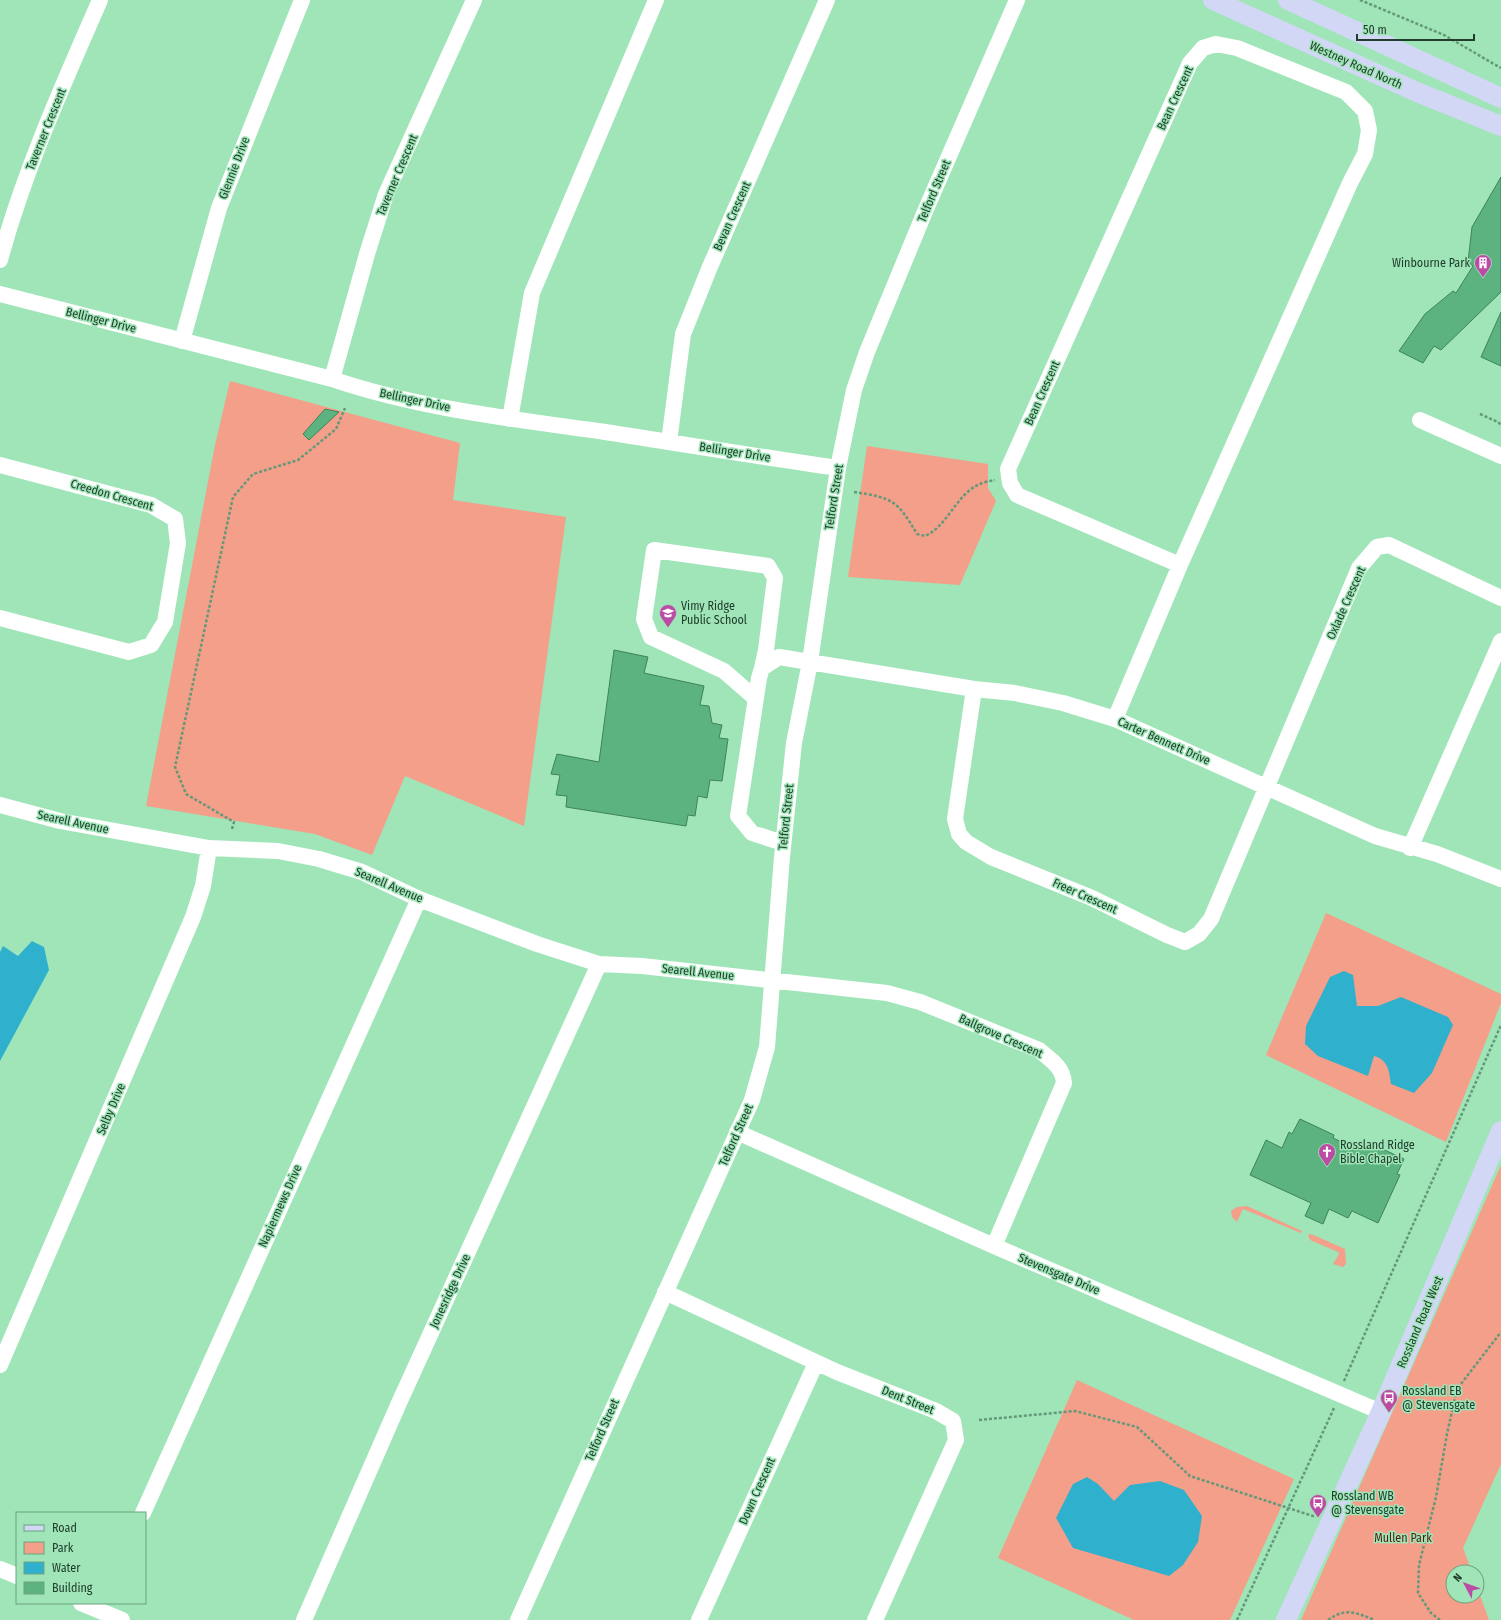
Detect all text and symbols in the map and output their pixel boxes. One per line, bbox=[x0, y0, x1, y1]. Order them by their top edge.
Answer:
scale bar bbox=[1357, 16, 1474, 42]
text: 50 m bbox=[1363, 23, 1387, 37]
street label: Westney Road North bbox=[1307, 38, 1405, 92]
street label: Bean Crescent bbox=[1154, 64, 1196, 132]
street label: Taverner Crescent bbox=[23, 86, 69, 172]
street label: Taverner Crescent bbox=[374, 132, 421, 218]
street label: Glennie Drive bbox=[216, 135, 252, 201]
street label: Telford Street bbox=[915, 158, 953, 224]
street label: Bevan Crescent bbox=[710, 179, 754, 253]
building icon: Winbourne Park bbox=[1473, 253, 1493, 278]
place label: Winbourne Park bbox=[1392, 256, 1470, 270]
street label: Bellinger Drive bbox=[64, 305, 138, 336]
street label: Bean Crescent bbox=[1022, 358, 1063, 428]
street label: Bellinger Drive bbox=[378, 386, 452, 414]
street label: Bellinger Drive bbox=[698, 439, 772, 465]
street label: Telford Street bbox=[822, 463, 846, 531]
street label: Creedon Crescent bbox=[69, 476, 155, 514]
street label: Oxlade Crescent bbox=[1324, 564, 1368, 642]
place label: Vimy Ridge Public School bbox=[681, 599, 747, 627]
school or university icon: Vimy Ridge Public School bbox=[658, 603, 678, 628]
street label: Carter Bennett Drive bbox=[1116, 714, 1213, 768]
street label: Telford Street bbox=[776, 783, 796, 851]
street label: Searell Avenue bbox=[36, 808, 110, 836]
street label: Searell Avenue bbox=[353, 864, 425, 906]
street label: Freer Crescent bbox=[1050, 875, 1120, 917]
street label: Searell Avenue bbox=[661, 961, 735, 983]
street label: Ballgrove Crescent bbox=[957, 1011, 1045, 1061]
street label: Selby Drive bbox=[94, 1081, 128, 1137]
street label: Telford Street bbox=[716, 1102, 756, 1168]
place label: Rossland Ridge Bible Chapel bbox=[1340, 1138, 1415, 1166]
church icon: Rossland Ridge Bible Chapel bbox=[1317, 1142, 1337, 1167]
street label: Napiermews Drive bbox=[255, 1162, 305, 1250]
street label: Stevensgate Drive bbox=[1016, 1250, 1102, 1298]
street label: Jonesridge Drive bbox=[427, 1252, 473, 1330]
street label: Rossland Road West bbox=[1394, 1274, 1446, 1370]
street label: Dent Street bbox=[880, 1383, 936, 1417]
place label: Rossland EB @ Stevensgate bbox=[1402, 1384, 1475, 1412]
bus stop icon: Rossland EB @ Stevensgate bbox=[1379, 1388, 1399, 1413]
street label: Telford Street bbox=[582, 1397, 622, 1463]
street label: Down Crescent bbox=[736, 1455, 778, 1527]
place label: Rossland WB @ Stevensgate bbox=[1331, 1489, 1404, 1517]
bus stop icon: Rossland WB @ Stevensgate bbox=[1308, 1493, 1328, 1518]
legend bbox=[16, 1512, 146, 1604]
text: Road bbox=[52, 1521, 77, 1535]
park label: Mullen Park bbox=[1374, 1531, 1432, 1545]
text: Park bbox=[52, 1541, 74, 1555]
text: Water bbox=[52, 1561, 81, 1575]
north arrow bbox=[1445, 1564, 1485, 1604]
text: N bbox=[1451, 1571, 1465, 1585]
text: Building bbox=[52, 1581, 93, 1595]

